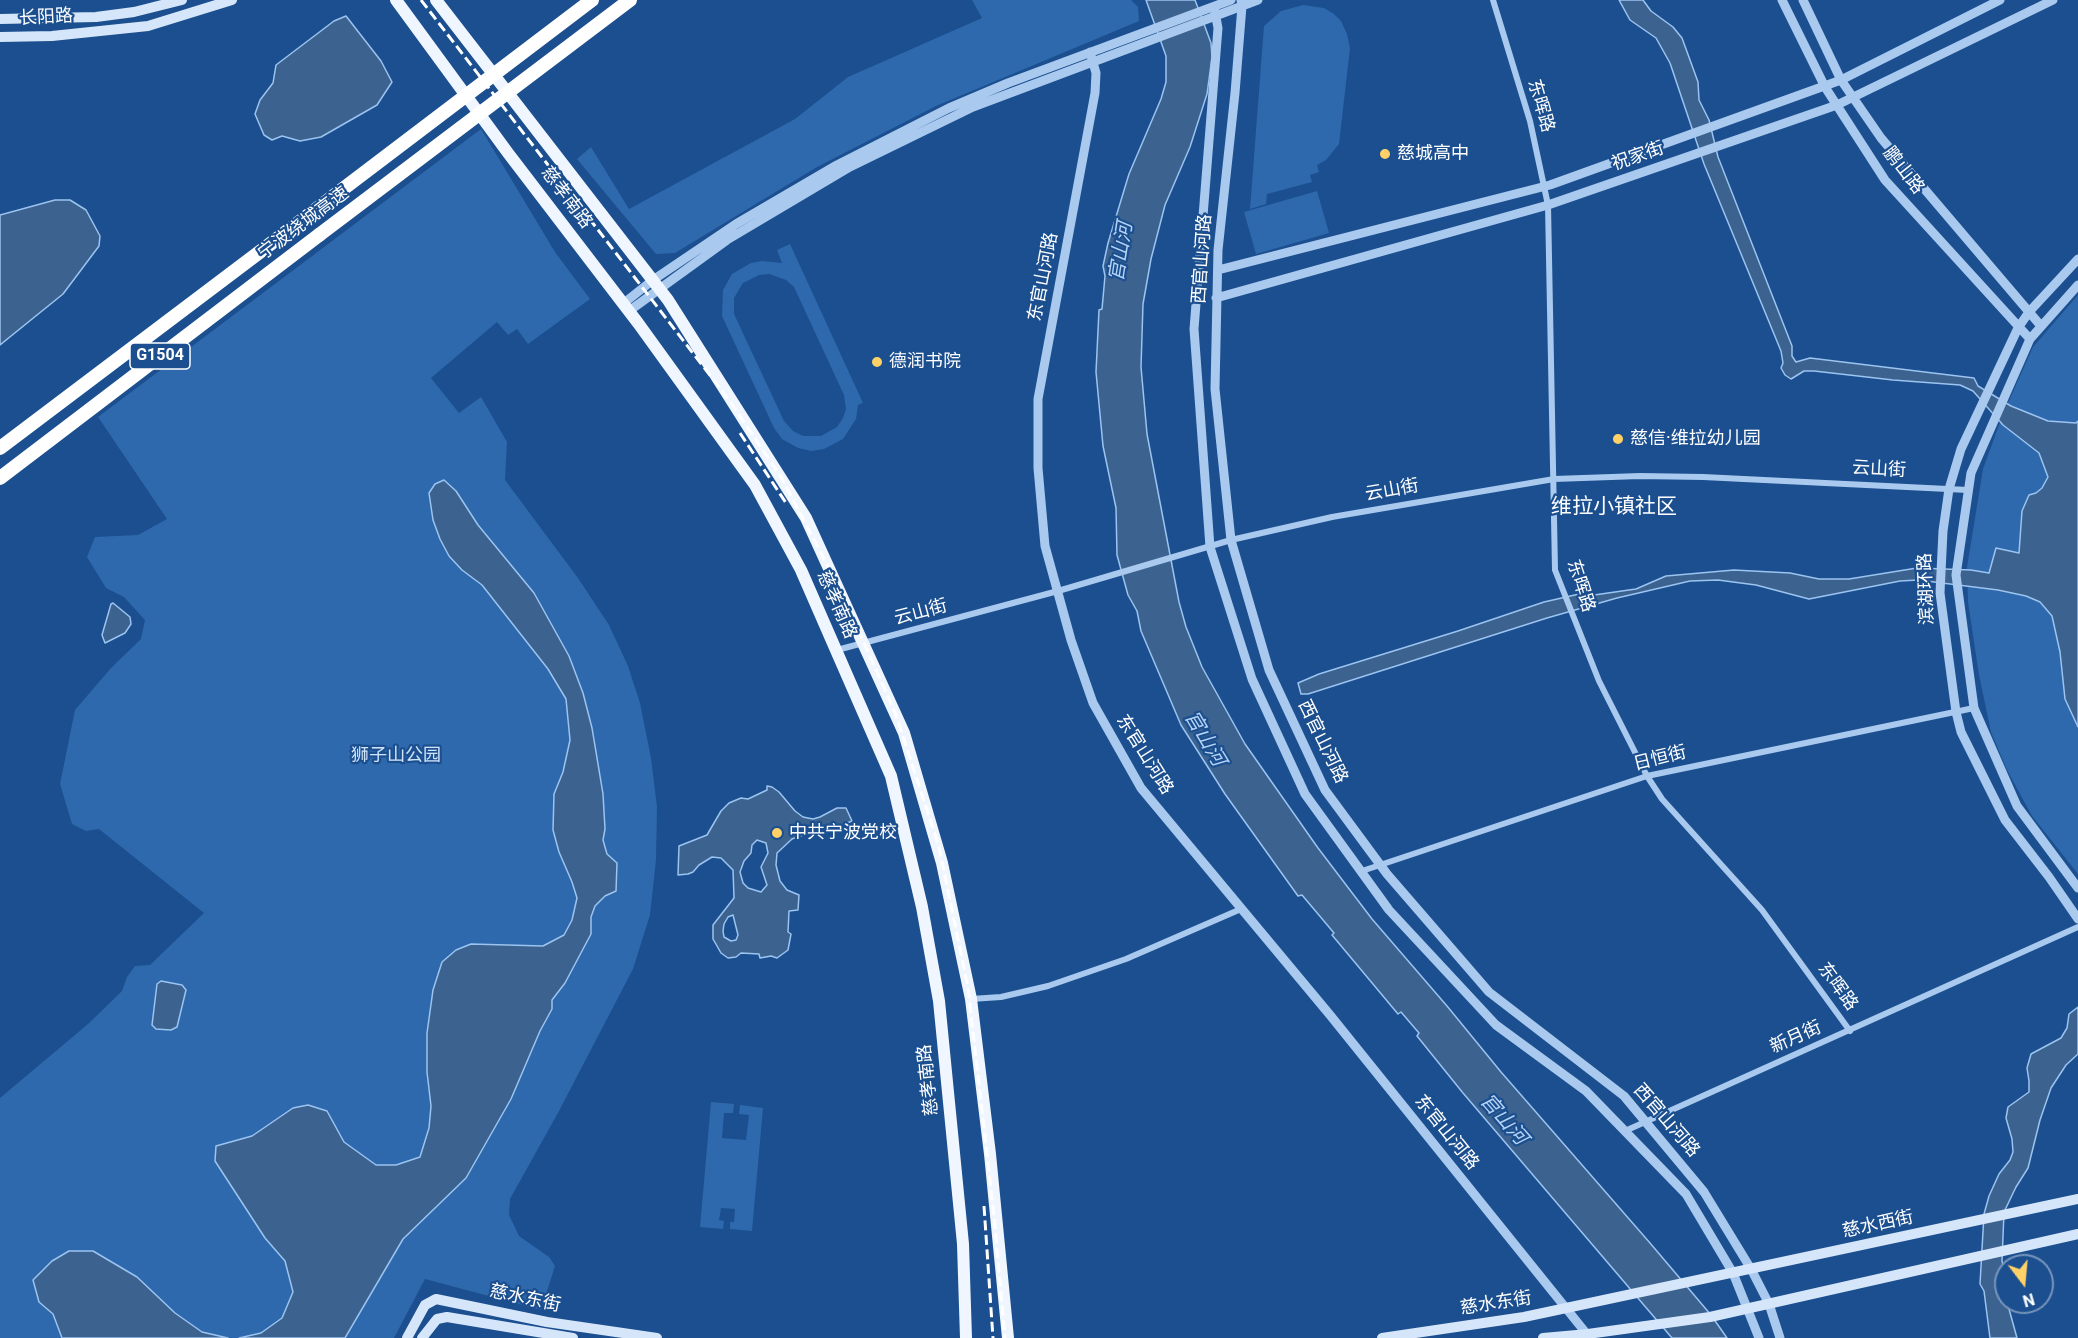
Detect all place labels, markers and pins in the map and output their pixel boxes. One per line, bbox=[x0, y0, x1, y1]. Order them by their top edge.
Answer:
place label: 慈城高中 bbox=[1397, 143, 1469, 165]
marker: 慈城高中 bbox=[1378, 147, 1392, 161]
place label: 德润书院 bbox=[889, 351, 961, 373]
marker: 德润书院 bbox=[870, 355, 884, 369]
place label: 慈信·维拉幼儿园 bbox=[1630, 428, 1761, 450]
marker: 慈信·维拉幼儿园 bbox=[1611, 432, 1625, 446]
place label: 中共宁波党校 bbox=[789, 822, 897, 844]
marker: 中共宁波党校 bbox=[770, 826, 784, 840]

